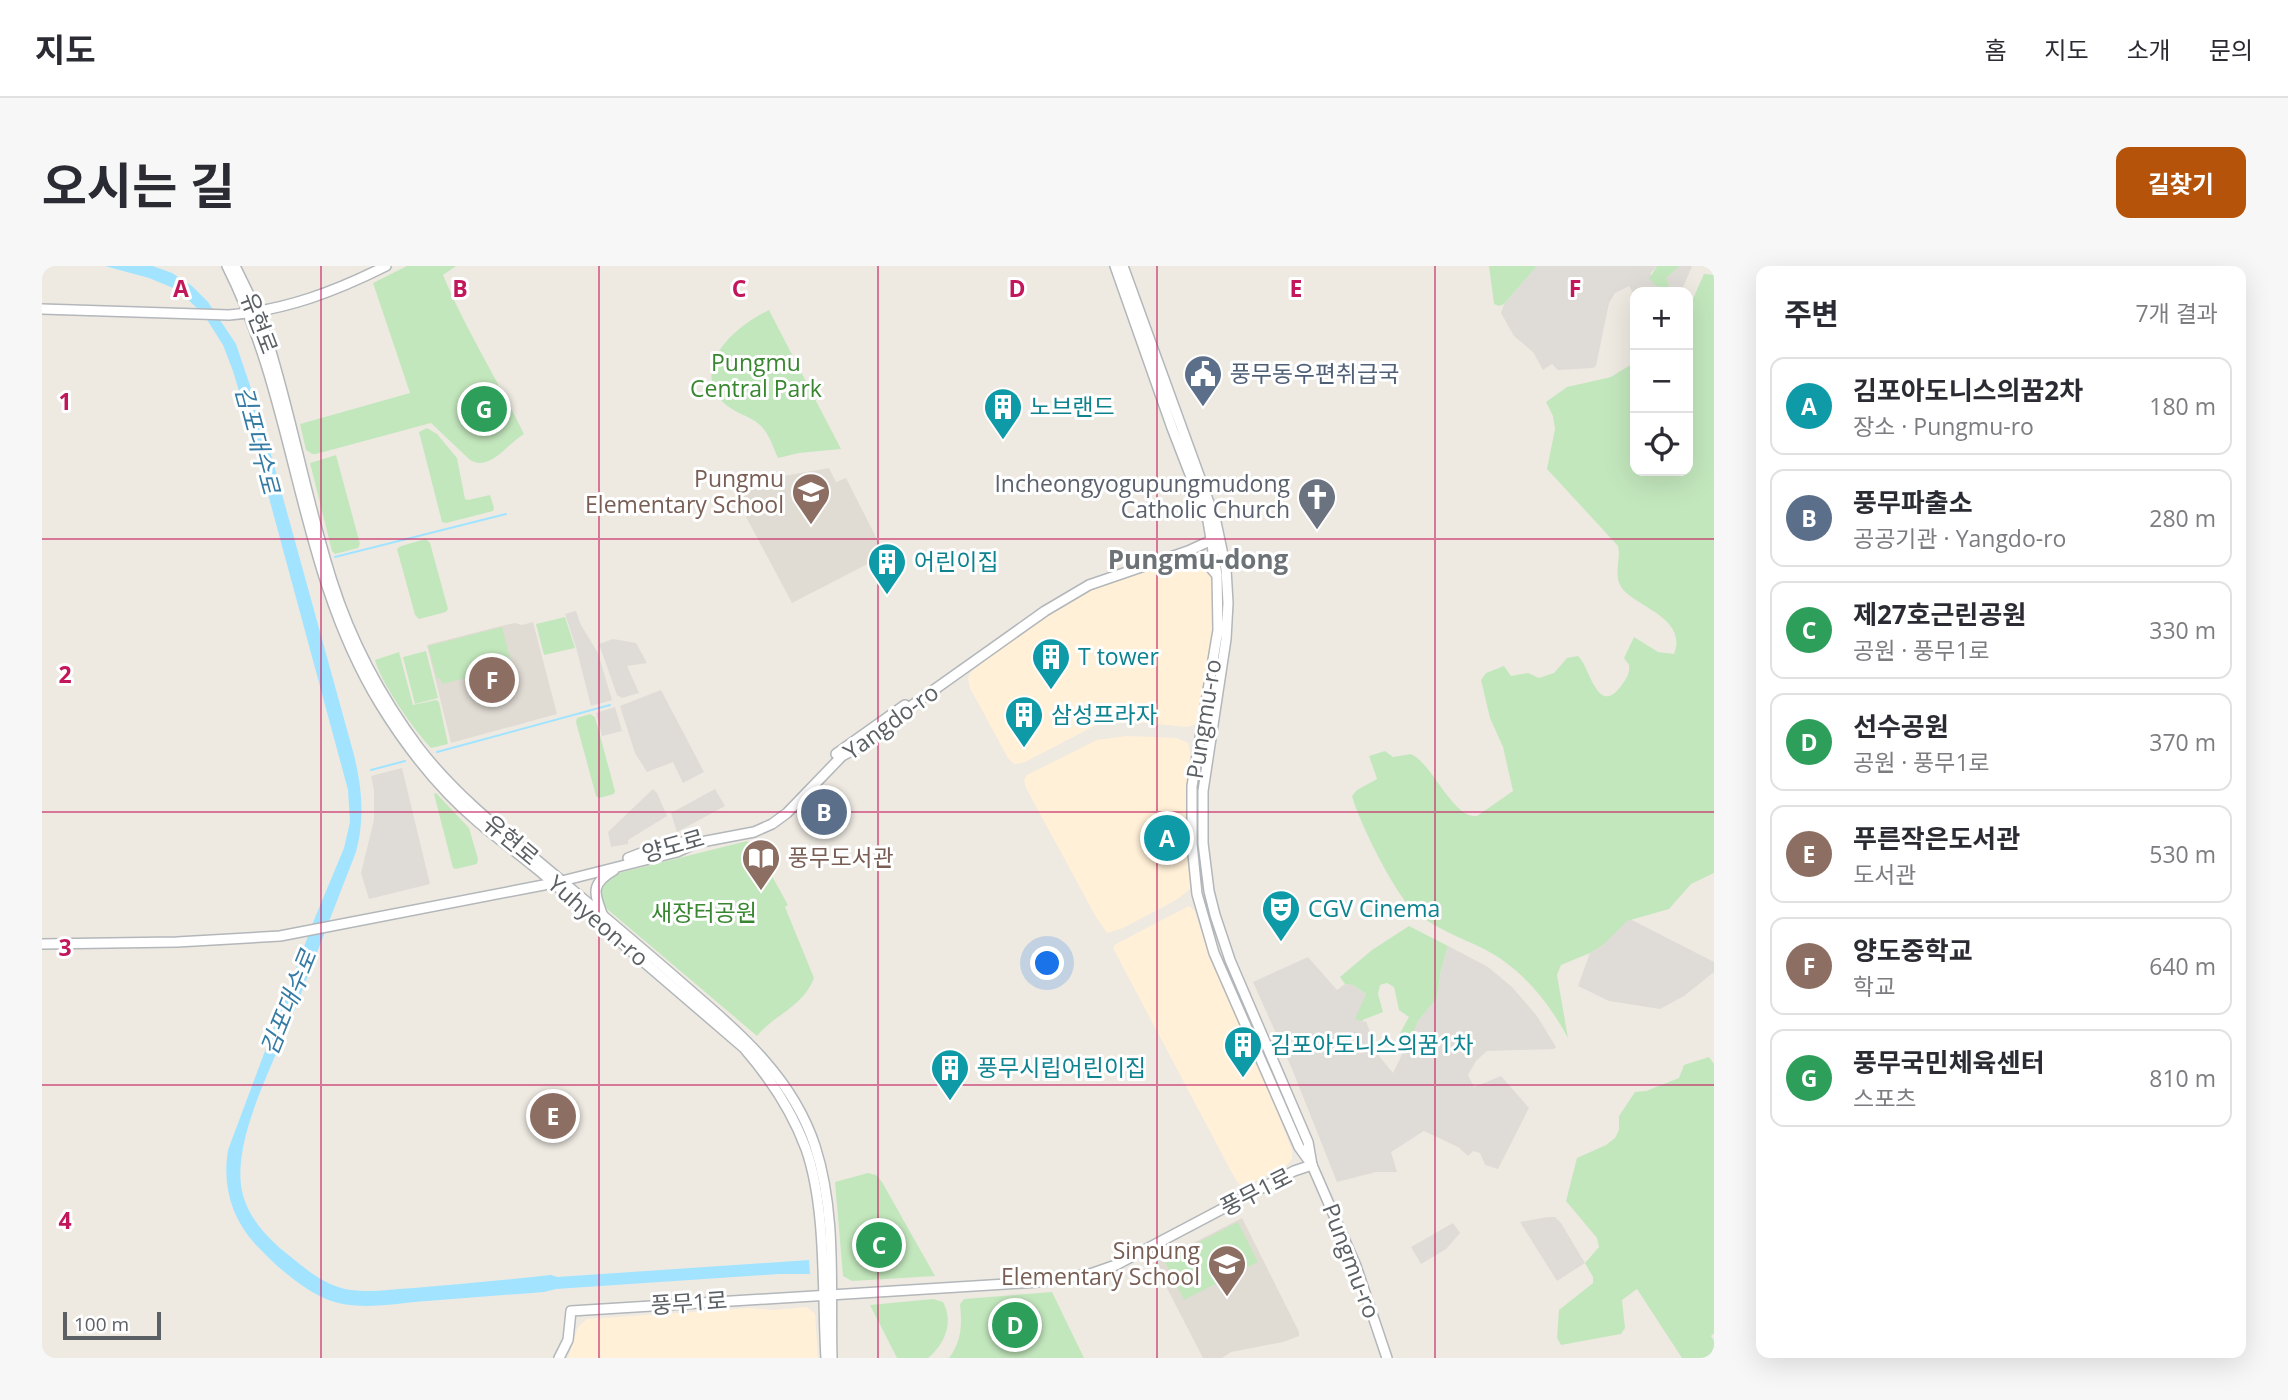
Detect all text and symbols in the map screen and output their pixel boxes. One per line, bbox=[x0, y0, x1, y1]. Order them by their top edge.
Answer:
text: 지도 bbox=[35, 27, 96, 72]
text: 홈 bbox=[1984, 33, 2006, 66]
text: 지도 bbox=[2044, 33, 2089, 66]
text: 소개 bbox=[2127, 33, 2171, 66]
text: 문의 bbox=[2209, 33, 2253, 66]
button: 길찾기 bbox=[2116, 147, 2246, 218]
text: 오시는 길 bbox=[42, 152, 235, 218]
text: A bbox=[173, 272, 189, 304]
text: B bbox=[452, 272, 468, 304]
text: C bbox=[732, 272, 746, 304]
text: D bbox=[1008, 272, 1026, 304]
text: E bbox=[1290, 272, 1302, 304]
text: F bbox=[1569, 272, 1581, 304]
street label: 유현로 bbox=[234, 287, 286, 358]
map controls bbox=[1630, 287, 1693, 476]
button: + bbox=[1630, 287, 1693, 350]
text: 주변 bbox=[1784, 293, 1839, 334]
text: 7개 결과 bbox=[2135, 297, 2218, 329]
park label: Pungmu Central Park bbox=[690, 346, 822, 404]
button: − bbox=[1630, 350, 1693, 413]
public building icon: 풍무동우편취급국 bbox=[1182, 353, 1224, 408]
place label: 풍무동우편취급국 bbox=[1230, 357, 1399, 389]
text: 김포아도니스의꿈2차 bbox=[1853, 372, 2083, 408]
water label: 김포대수로 bbox=[228, 382, 289, 498]
pin: G bbox=[461, 383, 507, 435]
text: 1 bbox=[58, 385, 72, 417]
building icon: 노브랜드 bbox=[982, 386, 1024, 441]
place label: 노브랜드 bbox=[1030, 390, 1115, 422]
text: A bbox=[1801, 390, 1817, 422]
text: 180 m bbox=[2149, 390, 2216, 422]
text: 장소 · Pungmu-ro bbox=[1853, 410, 2034, 442]
button: locate bbox=[1630, 413, 1693, 476]
place label: Pungmu Elementary School bbox=[585, 462, 784, 520]
place label: Incheongyogupungmudong Catholic Church bbox=[994, 467, 1291, 525]
school or university icon: Pungmu Elementary School bbox=[790, 471, 832, 526]
church icon: Incheongyogupungmudong Catholic Church bbox=[1296, 476, 1338, 531]
text: 풍무파출소 bbox=[1853, 484, 1973, 520]
text: B bbox=[1801, 502, 1817, 534]
text: 280 m bbox=[2149, 502, 2216, 534]
text: 공공기관 · Yangdo-ro bbox=[1853, 522, 2066, 554]
building icon: 어린이집 bbox=[866, 541, 908, 596]
district label: Pungmu-dong bbox=[1108, 541, 1289, 577]
place label: 어린이집 bbox=[914, 545, 999, 577]
text: 제27호근린공원 bbox=[1853, 596, 2026, 632]
text: C bbox=[1802, 614, 1816, 646]
text: 330 m bbox=[2149, 614, 2216, 646]
text: 공원 · 풍무1로 bbox=[1853, 634, 1990, 666]
building icon: T tower bbox=[1030, 636, 1072, 691]
place label: T tower bbox=[1078, 640, 1159, 672]
pin: F bbox=[469, 654, 515, 706]
street label: Pungmu-ro bbox=[1178, 657, 1228, 781]
text: 2 bbox=[58, 658, 72, 690]
street label: Yangdo-ro bbox=[836, 676, 945, 767]
building icon: 삼성프라자 bbox=[1003, 694, 1045, 749]
place label: 삼성프라자 bbox=[1051, 698, 1157, 730]
text: 선수공원 bbox=[1853, 708, 1949, 744]
text: D bbox=[1800, 726, 1818, 758]
text: 370 m bbox=[2149, 726, 2216, 758]
text: 공원 · 풍무1로 bbox=[1853, 746, 1990, 778]
pin: B bbox=[801, 786, 847, 838]
street label: 유현로 bbox=[477, 807, 546, 872]
pin: A bbox=[1144, 812, 1190, 864]
text: 푸른작은도서관 bbox=[1853, 820, 2020, 856]
street label: 양도로 bbox=[638, 821, 708, 869]
library icon: 풍무도서관 bbox=[740, 837, 782, 892]
text: E bbox=[1803, 838, 1815, 870]
text: 530 m bbox=[2149, 838, 2216, 870]
place label: 풍무도서관 bbox=[788, 841, 894, 873]
text: 도서관 bbox=[1853, 858, 1916, 890]
street label: Yuhyeon-ro bbox=[541, 867, 656, 973]
theatre icon: CGV Cinema bbox=[1260, 888, 1302, 943]
place label: CGV Cinema bbox=[1308, 892, 1440, 924]
park label: 새장터공원 bbox=[651, 896, 757, 928]
text: 3 bbox=[58, 931, 72, 963]
text: 양도중학교 bbox=[1853, 932, 1973, 968]
water label: 김포대수로 bbox=[252, 944, 324, 1060]
your location bbox=[1030, 946, 1064, 980]
text: F bbox=[1803, 950, 1815, 982]
text: 640 m bbox=[2149, 950, 2216, 982]
text: 학교 bbox=[1853, 970, 1895, 1002]
building icon: 김포아도니스의꿈1차 bbox=[1222, 1024, 1264, 1079]
place label: 김포아도니스의꿈1차 bbox=[1270, 1028, 1474, 1060]
text: 풍무국민체육센터 bbox=[1853, 1044, 2044, 1080]
building icon: 풍무시립어린이집 bbox=[929, 1047, 971, 1102]
place label: 풍무시립어린이집 bbox=[977, 1051, 1146, 1083]
text: G bbox=[1801, 1062, 1817, 1094]
text: 810 m bbox=[2149, 1062, 2216, 1094]
text: 스포츠 bbox=[1853, 1082, 1916, 1114]
pin: E bbox=[530, 1090, 576, 1142]
street label: 풍무1로 bbox=[1214, 1159, 1297, 1223]
street label: Pungmu-ro bbox=[1315, 1199, 1388, 1323]
text: 4 bbox=[58, 1204, 72, 1236]
pin: C bbox=[856, 1219, 902, 1271]
place label: Sinpung Elementary School bbox=[1001, 1234, 1201, 1292]
school or university icon: Sinpung Elementary School bbox=[1206, 1243, 1248, 1298]
street label: 풍무1로 bbox=[650, 1283, 728, 1321]
pin: D bbox=[992, 1299, 1038, 1351]
scale bar bbox=[63, 1309, 161, 1341]
text: 100 m bbox=[74, 1311, 129, 1337]

